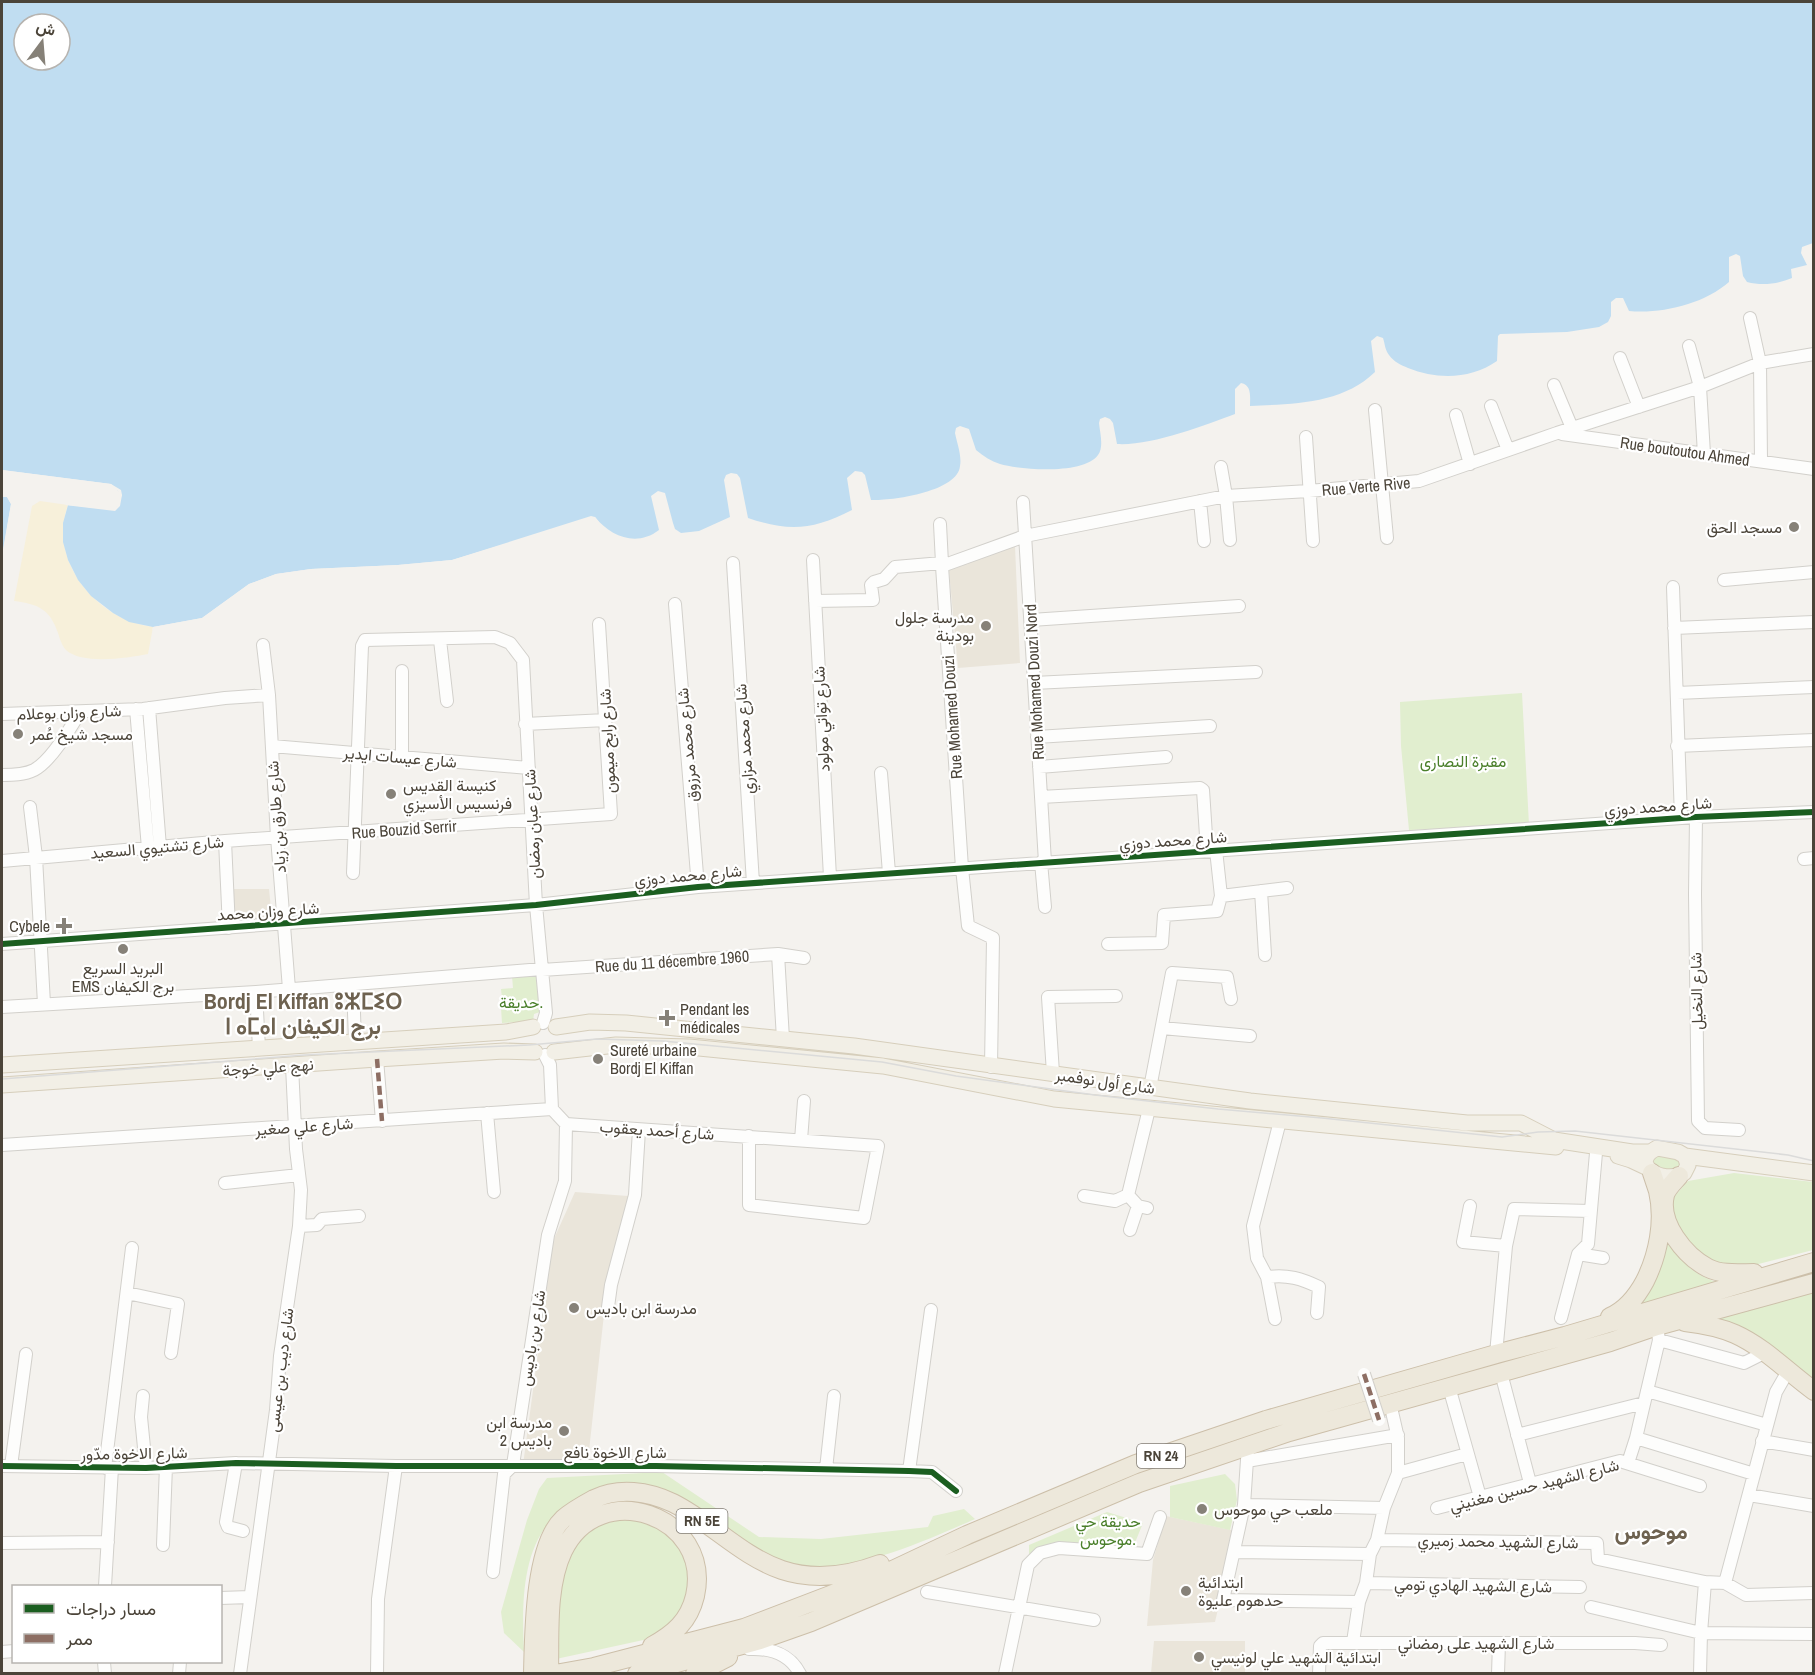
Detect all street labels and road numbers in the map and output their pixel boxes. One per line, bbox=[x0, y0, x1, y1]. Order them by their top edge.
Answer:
street label: Rue boutoutou Ahmed bbox=[1619, 431, 1751, 471]
street label: Rue Verte Rive bbox=[1321, 471, 1411, 501]
street label: Rue Mohamed Douzi Nord bbox=[1019, 603, 1049, 761]
street label: Rue Mohamed Douzi bbox=[937, 654, 967, 780]
street label: شارع تواتي مولود bbox=[807, 666, 838, 772]
street label: شارع محمد مزاري bbox=[729, 683, 762, 795]
street label: شارع محمد مرزوق bbox=[671, 687, 704, 803]
street label: شارع رابح ميمون bbox=[593, 688, 622, 794]
street label: شارع وزان بوعلام bbox=[16, 699, 122, 726]
street label: شارع عيسات ايدير bbox=[341, 741, 458, 774]
street label: شارع طارق بن زياد bbox=[261, 760, 292, 874]
street label: شارع عبان رمضان bbox=[518, 768, 547, 879]
street label: شارع محمد دوزي bbox=[1603, 791, 1713, 824]
street label: Rue Bouzid Serrir bbox=[351, 814, 458, 844]
street label: شارع محمد دوزي bbox=[1118, 825, 1228, 858]
street label: شارع تشتيوي السعيد bbox=[89, 830, 225, 867]
street label: شارع محمد دوزي bbox=[633, 859, 743, 894]
street label: شارع وزان محمد bbox=[216, 896, 320, 927]
street label: Rue du 11 décembre 1960 bbox=[594, 945, 750, 977]
street label: شارع النخيل bbox=[1684, 952, 1709, 1030]
street label: نهج علي خوجة bbox=[222, 1053, 315, 1084]
street label: شارع أول نوفمبر bbox=[1053, 1063, 1156, 1100]
street label: شارع علي صغير bbox=[253, 1112, 354, 1143]
street label: شارع أحمد يعقوب bbox=[599, 1115, 715, 1146]
street label: شارع بن باديس bbox=[514, 1288, 551, 1388]
street label: شارع ديب بن عيسى bbox=[261, 1307, 300, 1433]
street label: شارع الاخوة مدّور bbox=[79, 1441, 188, 1466]
street label: شارع الاخوة نافع bbox=[563, 1441, 667, 1464]
road number: RN 24 bbox=[1137, 1444, 1185, 1468]
street label: شارع الشهيد حسين مغنيني bbox=[1447, 1453, 1622, 1520]
road number: RN 5E bbox=[676, 1509, 728, 1533]
street label: شارع الشهيد محمد زميري bbox=[1417, 1529, 1579, 1556]
street label: شارع الشهيد الهادي تومي bbox=[1394, 1573, 1552, 1600]
street label: شارع الشهيد على رمضاني bbox=[1398, 1632, 1554, 1657]

